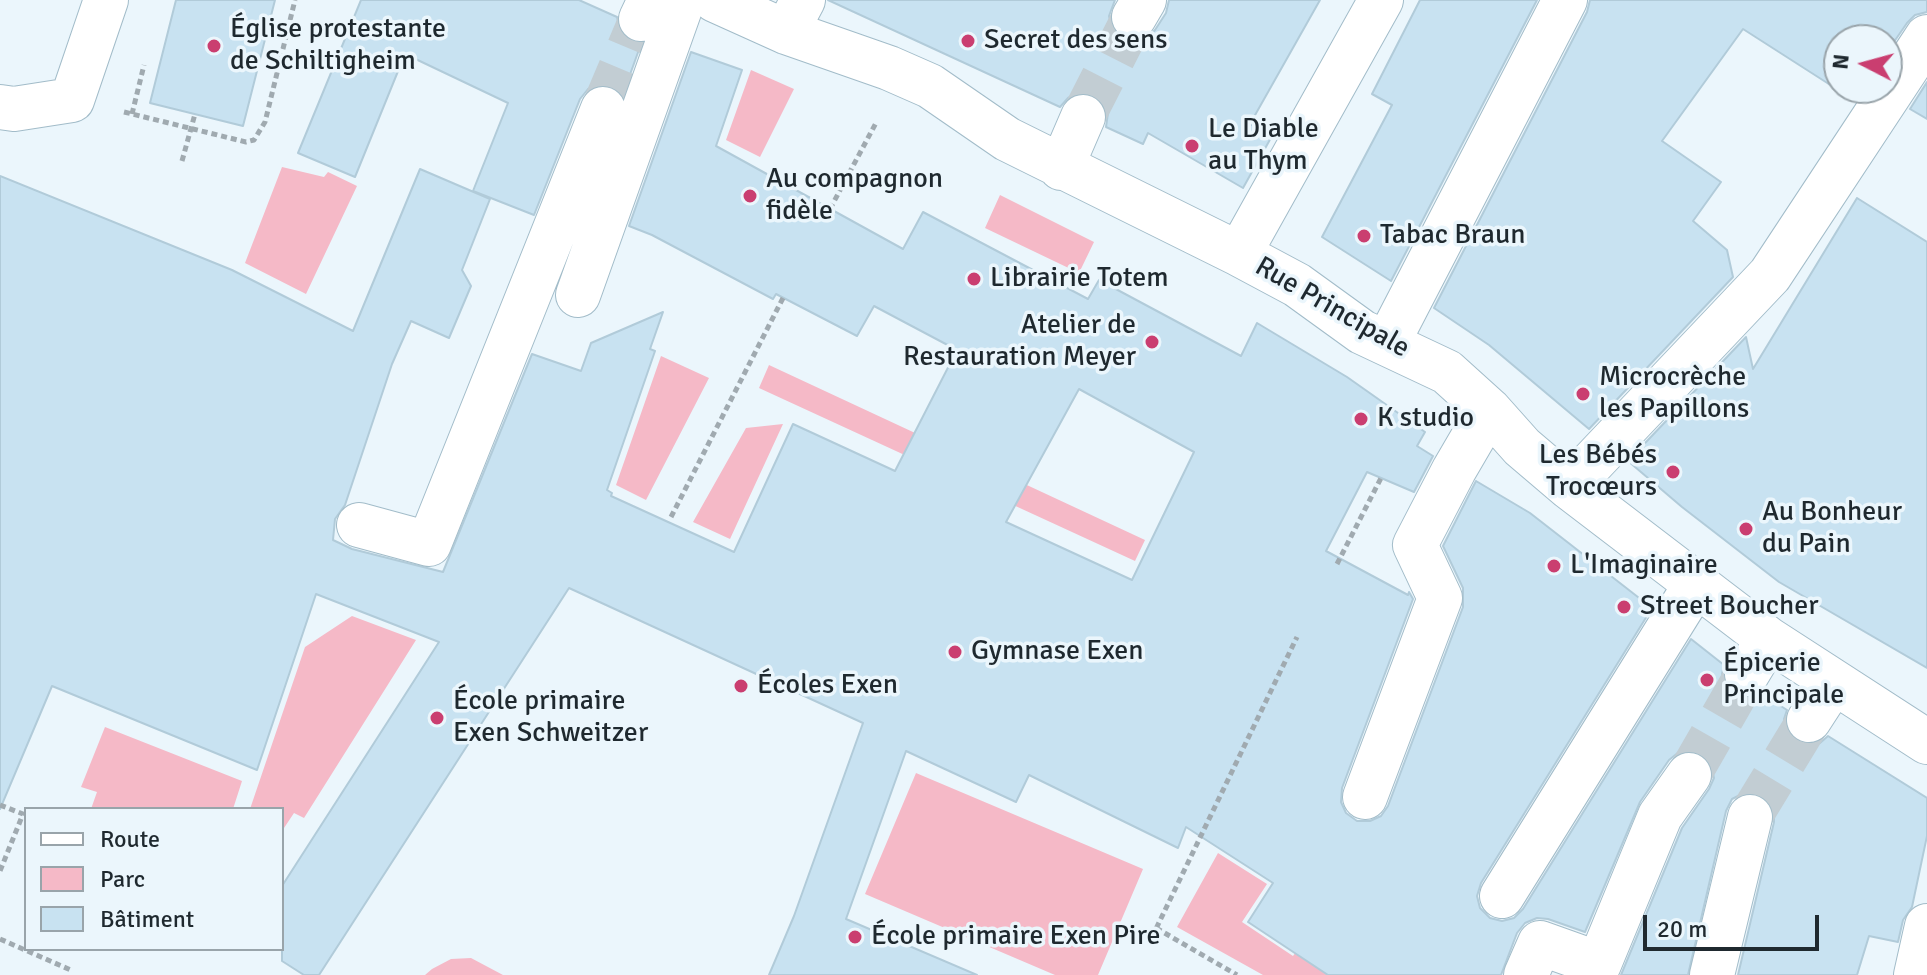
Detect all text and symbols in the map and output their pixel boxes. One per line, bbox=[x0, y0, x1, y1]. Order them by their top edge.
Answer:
place label: Église protestante de Schiltigheim bbox=[230, 13, 446, 79]
place label: Secret des sens bbox=[984, 24, 1168, 58]
north arrow bbox=[1823, 24, 1903, 104]
marker: Secret des sens bbox=[959, 32, 977, 50]
marker: Église protestante de Schiltigheim bbox=[205, 37, 223, 55]
text: N bbox=[1826, 53, 1855, 71]
place label: Le Diable au Thym bbox=[1208, 113, 1319, 179]
marker: Le Diable au Thym bbox=[1183, 137, 1201, 155]
place label: Au compagnon fidèle bbox=[766, 163, 943, 229]
marker: Au compagnon fidèle bbox=[741, 187, 759, 205]
place label: Tabac Braun bbox=[1380, 219, 1526, 253]
marker: Tabac Braun bbox=[1355, 227, 1373, 245]
street label: Rue Principale bbox=[1249, 250, 1415, 366]
place label: Librairie Totem bbox=[990, 262, 1169, 296]
marker: Librairie Totem bbox=[965, 270, 983, 288]
place label: Atelier de Restauration Meyer bbox=[903, 309, 1136, 375]
marker: Atelier de Restauration Meyer bbox=[1143, 333, 1161, 351]
place label: Microcrèche les Papillons bbox=[1599, 361, 1749, 427]
marker: Microcrèche les Papillons bbox=[1574, 385, 1592, 403]
place label: K studio bbox=[1377, 402, 1474, 436]
marker: K studio bbox=[1352, 410, 1370, 428]
place label: Les Bébés Trocœurs bbox=[1539, 439, 1657, 505]
marker: Les Bébés Trocœurs bbox=[1664, 463, 1682, 481]
place label: Au Bonheur du Pain bbox=[1762, 496, 1902, 562]
marker: Au Bonheur du Pain bbox=[1737, 520, 1755, 538]
place label: L'Imaginaire bbox=[1570, 549, 1718, 583]
marker: L'Imaginaire bbox=[1545, 557, 1563, 575]
place label: Street Boucher bbox=[1640, 590, 1819, 624]
marker: Street Boucher bbox=[1615, 598, 1633, 616]
place label: Gymnase Exen bbox=[971, 635, 1144, 669]
marker: Gymnase Exen bbox=[946, 643, 964, 661]
place label: Épicerie Principale bbox=[1723, 647, 1844, 713]
place label: Écoles Exen bbox=[757, 669, 898, 703]
marker: Épicerie Principale bbox=[1698, 671, 1716, 689]
marker: Écoles Exen bbox=[732, 677, 750, 695]
place label: École primaire Exen Schweitzer bbox=[453, 685, 648, 751]
marker: École primaire Exen Schweitzer bbox=[428, 709, 446, 727]
legend bbox=[24, 807, 284, 951]
text: Route bbox=[100, 824, 160, 854]
text: Parc bbox=[100, 864, 145, 894]
scale bar bbox=[1647, 899, 1823, 949]
text: Bâtiment bbox=[100, 904, 194, 934]
text: 20 m bbox=[1657, 914, 1707, 944]
place label: École primaire Exen Pire bbox=[871, 920, 1160, 954]
marker: École primaire Exen Pire bbox=[846, 928, 864, 946]

